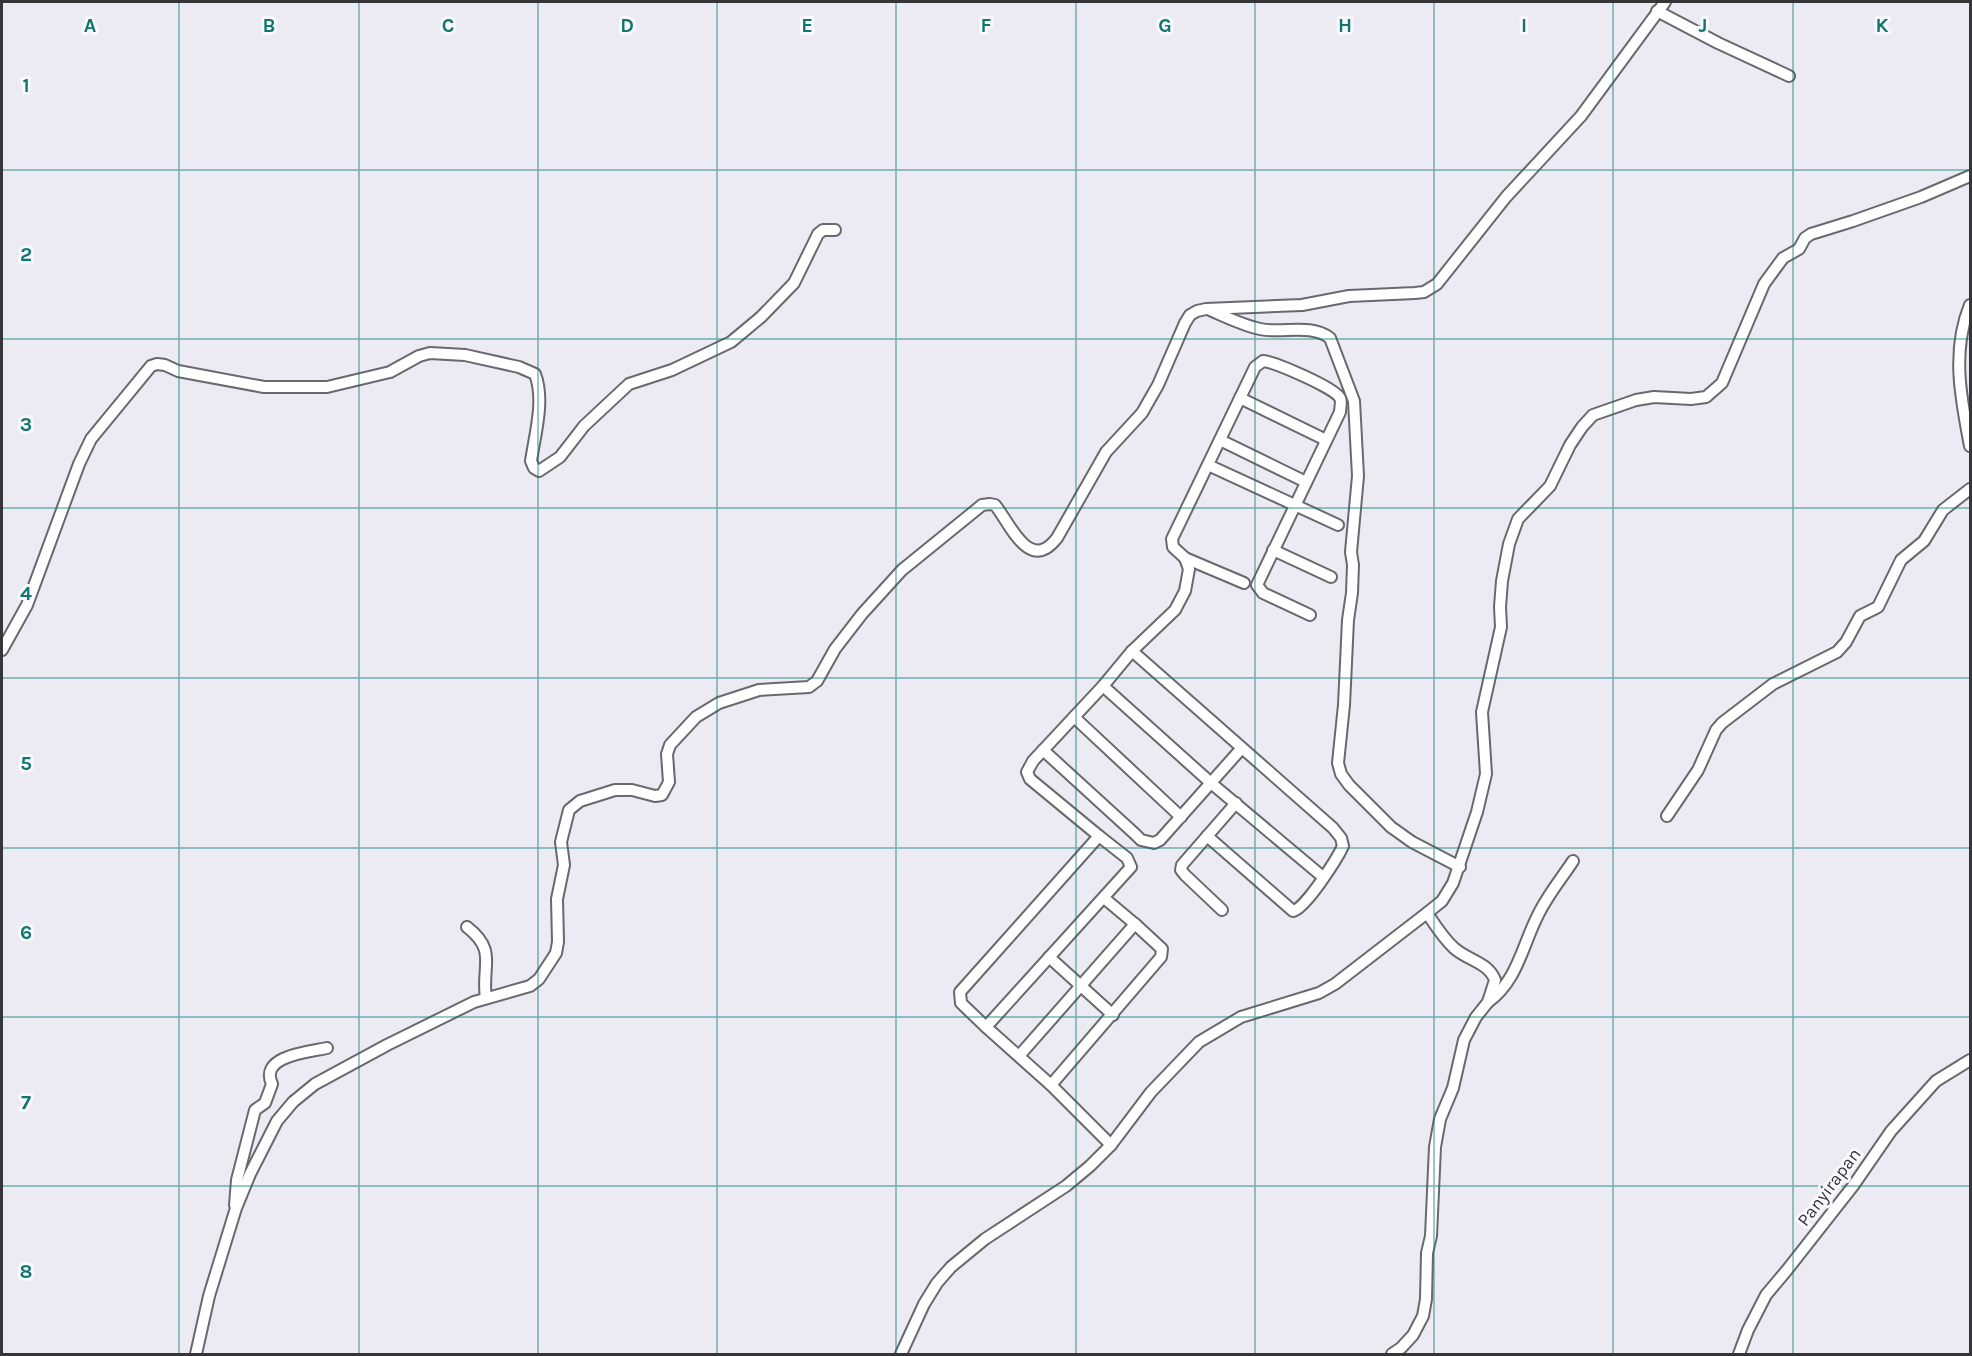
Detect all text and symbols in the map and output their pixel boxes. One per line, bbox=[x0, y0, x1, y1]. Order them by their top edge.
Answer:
text: A bbox=[84, 14, 97, 37]
text: B bbox=[263, 14, 275, 37]
text: C bbox=[442, 14, 454, 37]
text: D bbox=[620, 14, 634, 37]
text: E bbox=[801, 14, 813, 37]
text: F bbox=[981, 14, 992, 37]
text: G bbox=[1158, 14, 1172, 37]
text: H bbox=[1338, 14, 1352, 37]
text: I bbox=[1521, 14, 1527, 37]
text: J bbox=[1699, 14, 1707, 37]
text: K bbox=[1875, 14, 1889, 37]
text: 1 bbox=[22, 74, 30, 97]
text: 2 bbox=[20, 243, 32, 266]
text: 3 bbox=[20, 413, 32, 436]
text: 4 bbox=[20, 582, 32, 605]
text: 5 bbox=[20, 752, 32, 775]
text: 6 bbox=[20, 921, 32, 944]
text: 7 bbox=[21, 1091, 31, 1114]
street label: Panyirapan bbox=[1792, 1144, 1866, 1230]
text: 8 bbox=[20, 1260, 32, 1283]

